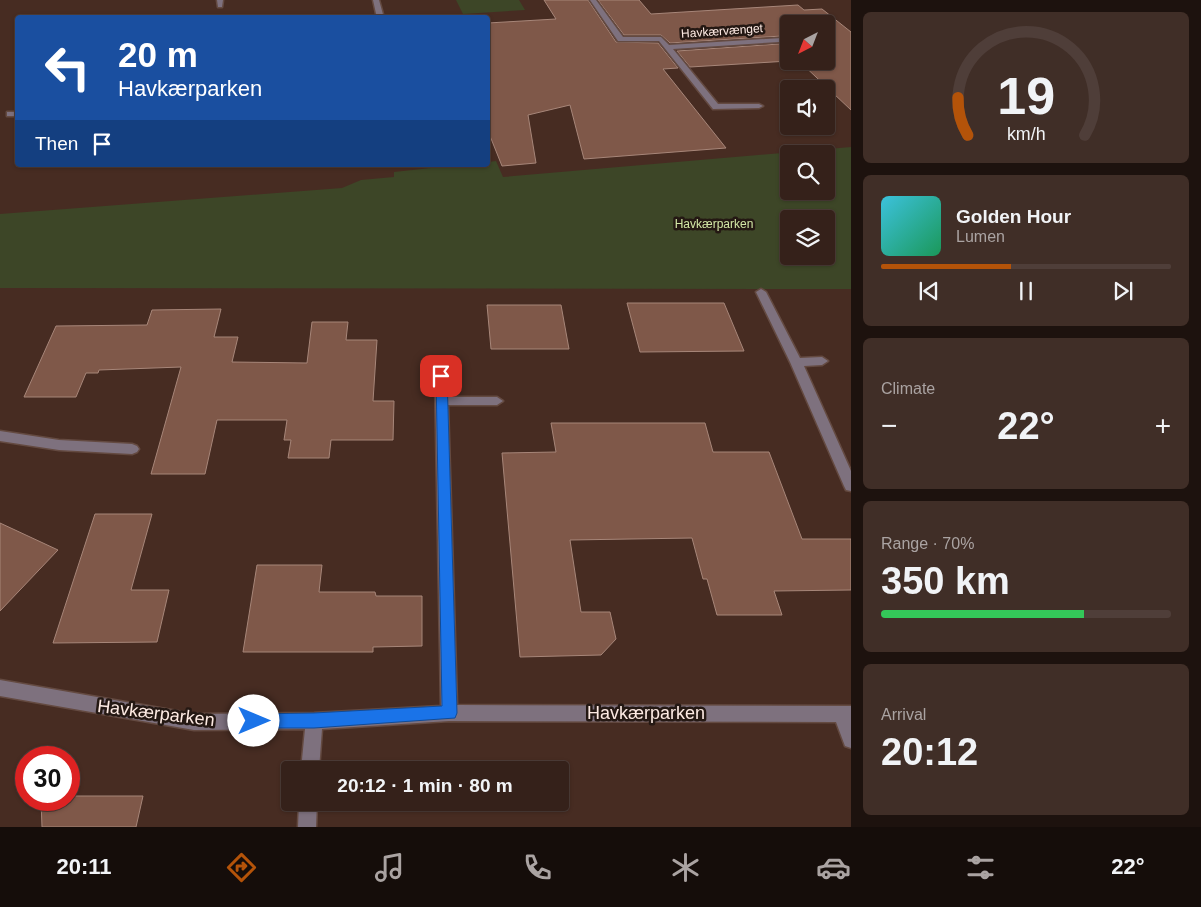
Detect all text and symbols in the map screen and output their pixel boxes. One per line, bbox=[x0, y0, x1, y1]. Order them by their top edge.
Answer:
north arrow bbox=[780, 15, 835, 70]
map controls bbox=[780, 15, 835, 265]
street label: Havkærvænget bbox=[681, 21, 764, 41]
icon: left bbox=[35, 35, 100, 100]
text: 20 m bbox=[118, 35, 198, 74]
text: 19 bbox=[997, 67, 1055, 125]
text: Havkærparken bbox=[118, 76, 262, 101]
button: sound bbox=[780, 80, 835, 135]
text: km/h bbox=[1007, 124, 1045, 144]
icon: arrive bbox=[88, 130, 116, 158]
text: Then bbox=[35, 133, 78, 154]
button: search bbox=[780, 145, 835, 200]
text: Golden Hour bbox=[956, 206, 1071, 227]
button: layers bbox=[780, 210, 835, 265]
park label: Havkærparken bbox=[675, 217, 753, 231]
text: Lumen bbox=[956, 228, 1005, 245]
icon: previous bbox=[915, 277, 943, 305]
icon: pause bbox=[1012, 277, 1040, 305]
icon: next bbox=[1109, 277, 1137, 305]
pin bbox=[420, 355, 462, 397]
icon: arrive bbox=[427, 362, 455, 390]
text: Climate bbox=[881, 380, 935, 397]
text: 22° bbox=[997, 405, 1055, 447]
text: − bbox=[881, 410, 897, 441]
text: + bbox=[1155, 410, 1171, 441]
text: Range · 70% bbox=[881, 535, 974, 552]
text: 350 km bbox=[881, 560, 1010, 602]
position arrow bbox=[227, 694, 279, 746]
street label: Havkærparken bbox=[96, 696, 216, 730]
street label: Havkærparken bbox=[587, 703, 705, 723]
text: Arrival bbox=[881, 706, 926, 723]
text: 20:12 bbox=[881, 731, 978, 773]
speed limit sign: 30 bbox=[15, 746, 80, 811]
text: 20:12 · 1 min · 80 m bbox=[337, 775, 513, 796]
icon: directions bbox=[224, 850, 259, 885]
icon: music bbox=[372, 850, 407, 885]
icon: phone bbox=[520, 850, 555, 885]
icon: climate bbox=[668, 850, 703, 885]
icon: car bbox=[816, 850, 851, 885]
icon: filters bbox=[963, 850, 998, 885]
text: 20:11 bbox=[56, 854, 111, 879]
text: 22° bbox=[1111, 854, 1145, 879]

